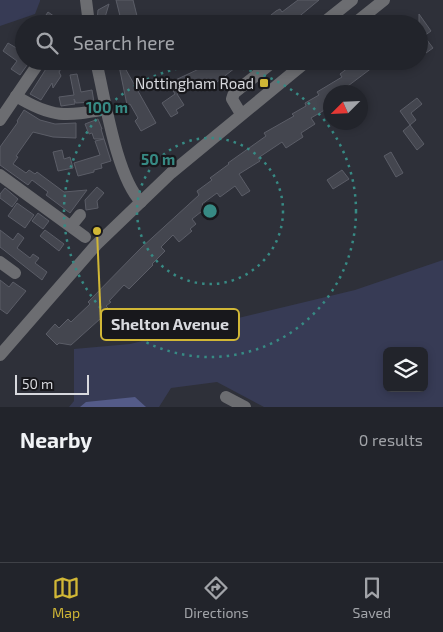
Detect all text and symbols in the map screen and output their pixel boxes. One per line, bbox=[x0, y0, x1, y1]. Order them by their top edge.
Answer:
search box bbox=[15, 15, 428, 70]
icon: search bbox=[33, 29, 61, 57]
text: Search here bbox=[73, 31, 175, 54]
place label: Nottingham Road bbox=[135, 74, 254, 92]
marker: Nottingham Road bbox=[258, 77, 270, 89]
north arrow bbox=[323, 85, 368, 130]
text: 100 m bbox=[86, 98, 128, 116]
text: 50 m bbox=[141, 150, 175, 168]
centre of rings bbox=[201, 202, 219, 220]
callout: Shelton Avenue bbox=[101, 309, 239, 340]
text: Shelton Avenue bbox=[111, 314, 229, 333]
map controls bbox=[383, 347, 428, 392]
button: layers bbox=[383, 347, 428, 392]
scale bar bbox=[15, 372, 89, 395]
text: 50 m bbox=[22, 375, 53, 392]
text: Nearby bbox=[20, 427, 92, 452]
text: 0 results bbox=[359, 430, 423, 449]
tab: Map bbox=[52, 574, 80, 621]
tab: Directions bbox=[184, 574, 249, 621]
tab: Saved bbox=[353, 574, 391, 621]

